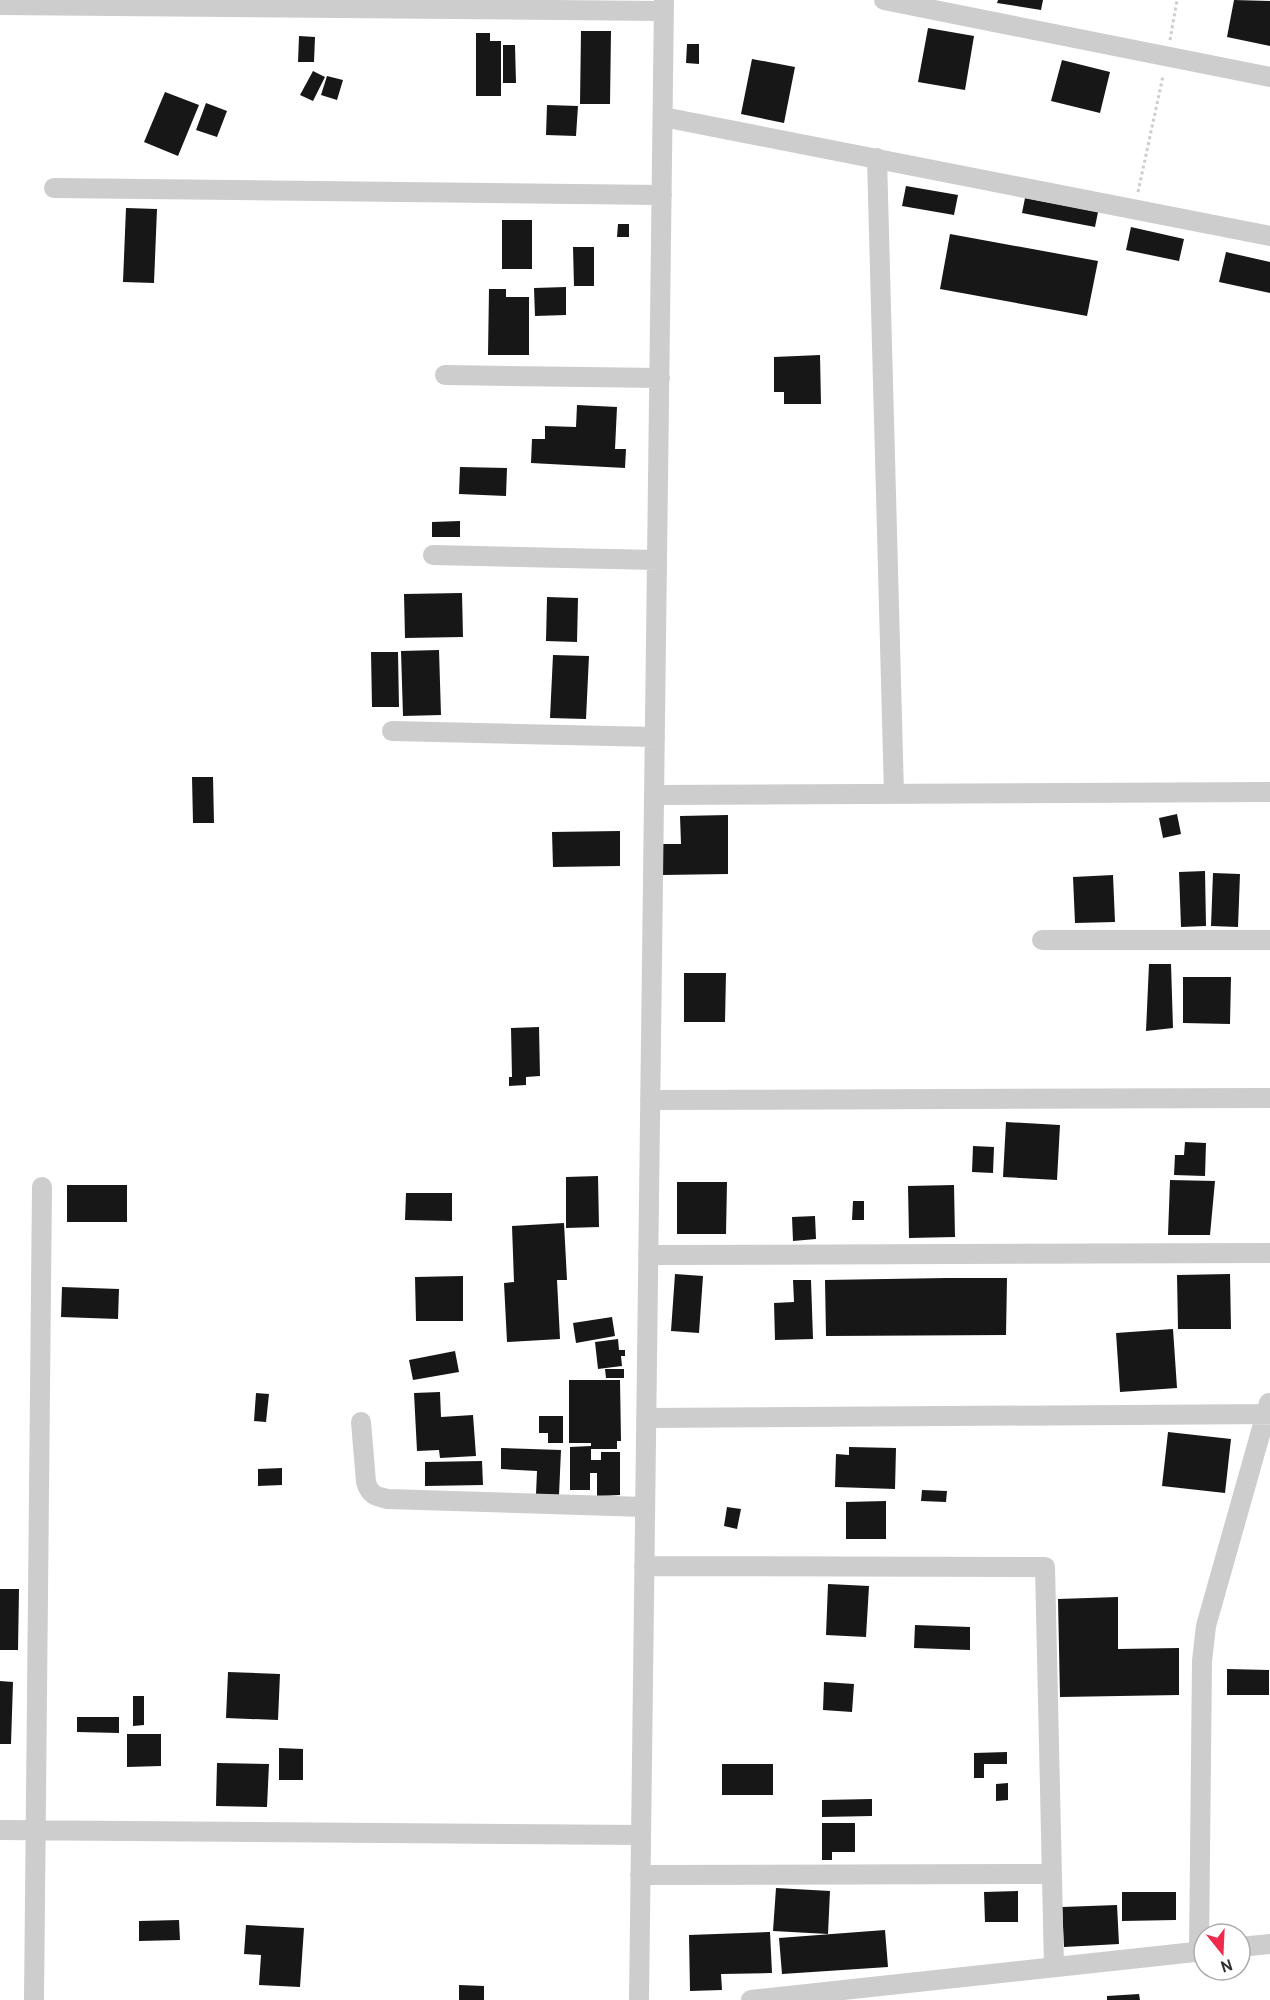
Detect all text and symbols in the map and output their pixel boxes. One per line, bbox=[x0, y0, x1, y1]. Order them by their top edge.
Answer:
north arrow bbox=[1192, 1922, 1252, 1982]
text: N bbox=[1218, 1955, 1235, 1977]

